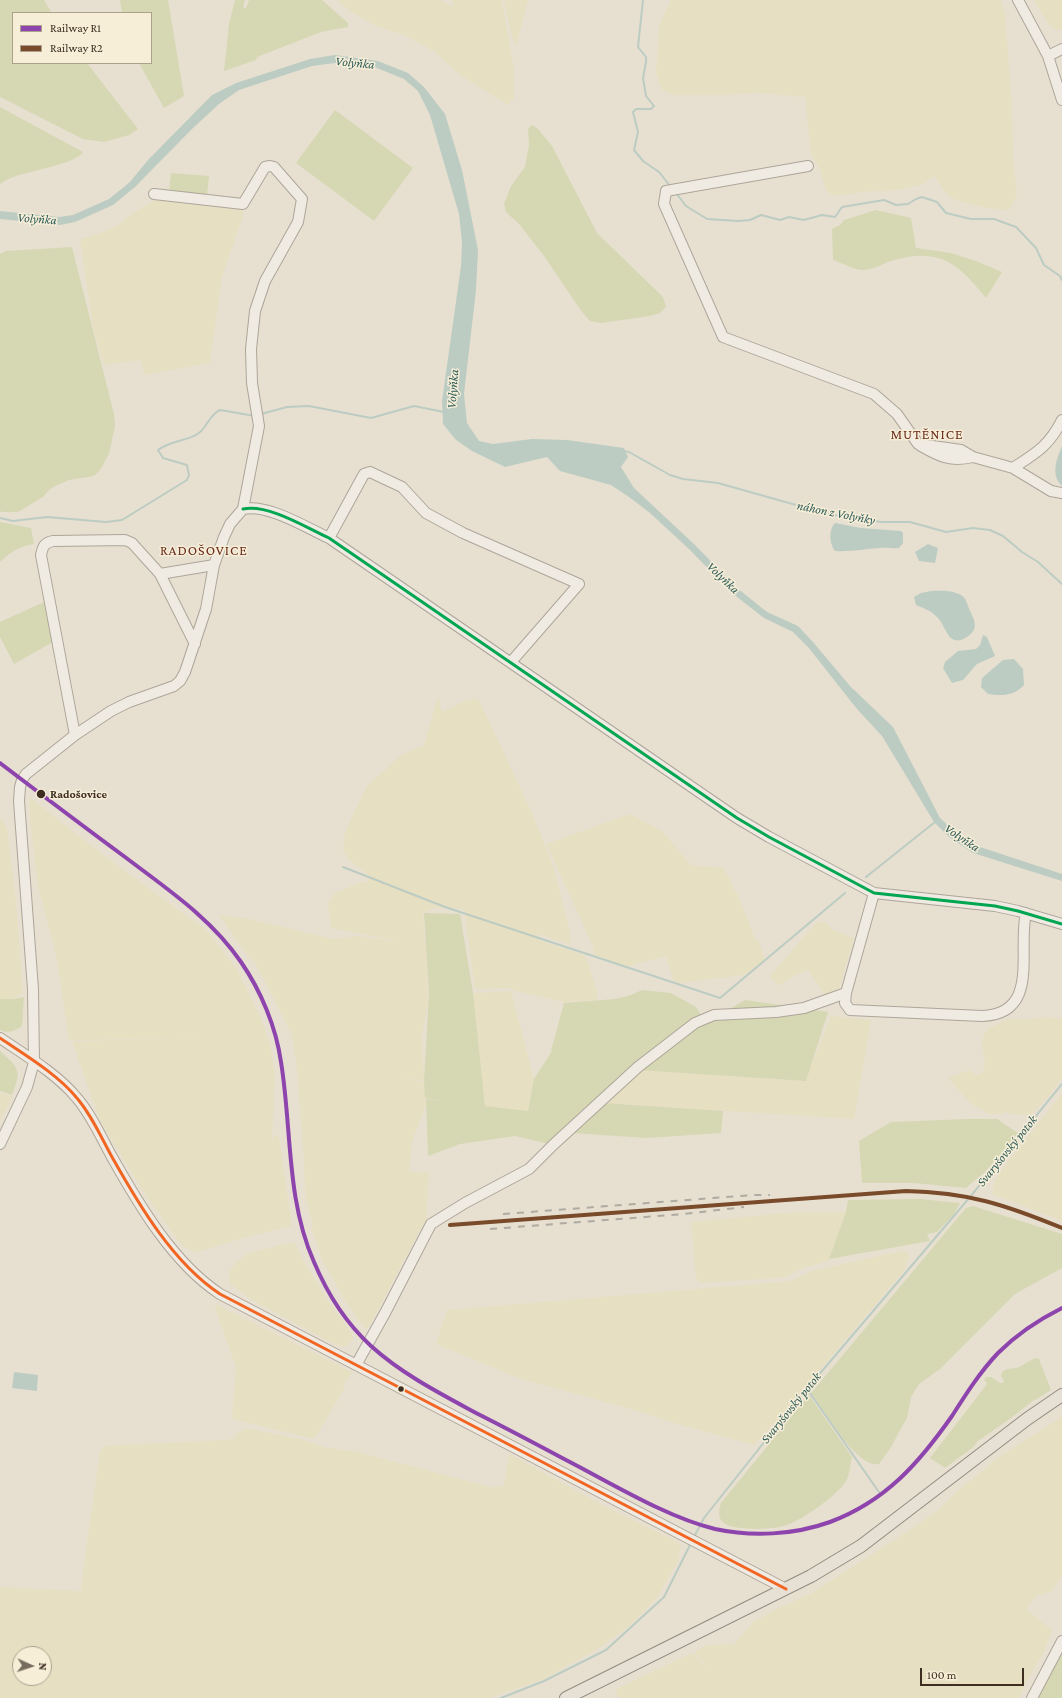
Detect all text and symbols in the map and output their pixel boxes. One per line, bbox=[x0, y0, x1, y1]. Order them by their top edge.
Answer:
legend bbox=[12, 12, 152, 64]
text: Railway R1 bbox=[50, 21, 101, 35]
text: Railway R2 bbox=[50, 41, 103, 55]
water label: Volyňka bbox=[335, 53, 375, 73]
water label: Volyňka bbox=[17, 210, 57, 228]
water label: Volyňka bbox=[444, 369, 462, 409]
district label: MUTĚNICE bbox=[890, 427, 964, 443]
water label: náhon z Volyňky bbox=[795, 498, 877, 528]
district label: RADOŠOVICE bbox=[160, 543, 248, 559]
water label: Volyňka bbox=[703, 559, 743, 597]
place label: Radošovice bbox=[50, 787, 107, 801]
marker: Radošovice bbox=[35, 788, 47, 800]
water label: Volyňka bbox=[941, 821, 983, 855]
water label: Svaryšovský potok bbox=[974, 1112, 1040, 1190]
water label: Svaryšovský potok bbox=[758, 1369, 824, 1447]
unlabelled marker bbox=[396, 1384, 406, 1394]
north arrow bbox=[12, 1646, 52, 1686]
scale bar bbox=[922, 1660, 1026, 1686]
text: N bbox=[37, 1663, 49, 1671]
text: 100 m bbox=[927, 1668, 956, 1682]

